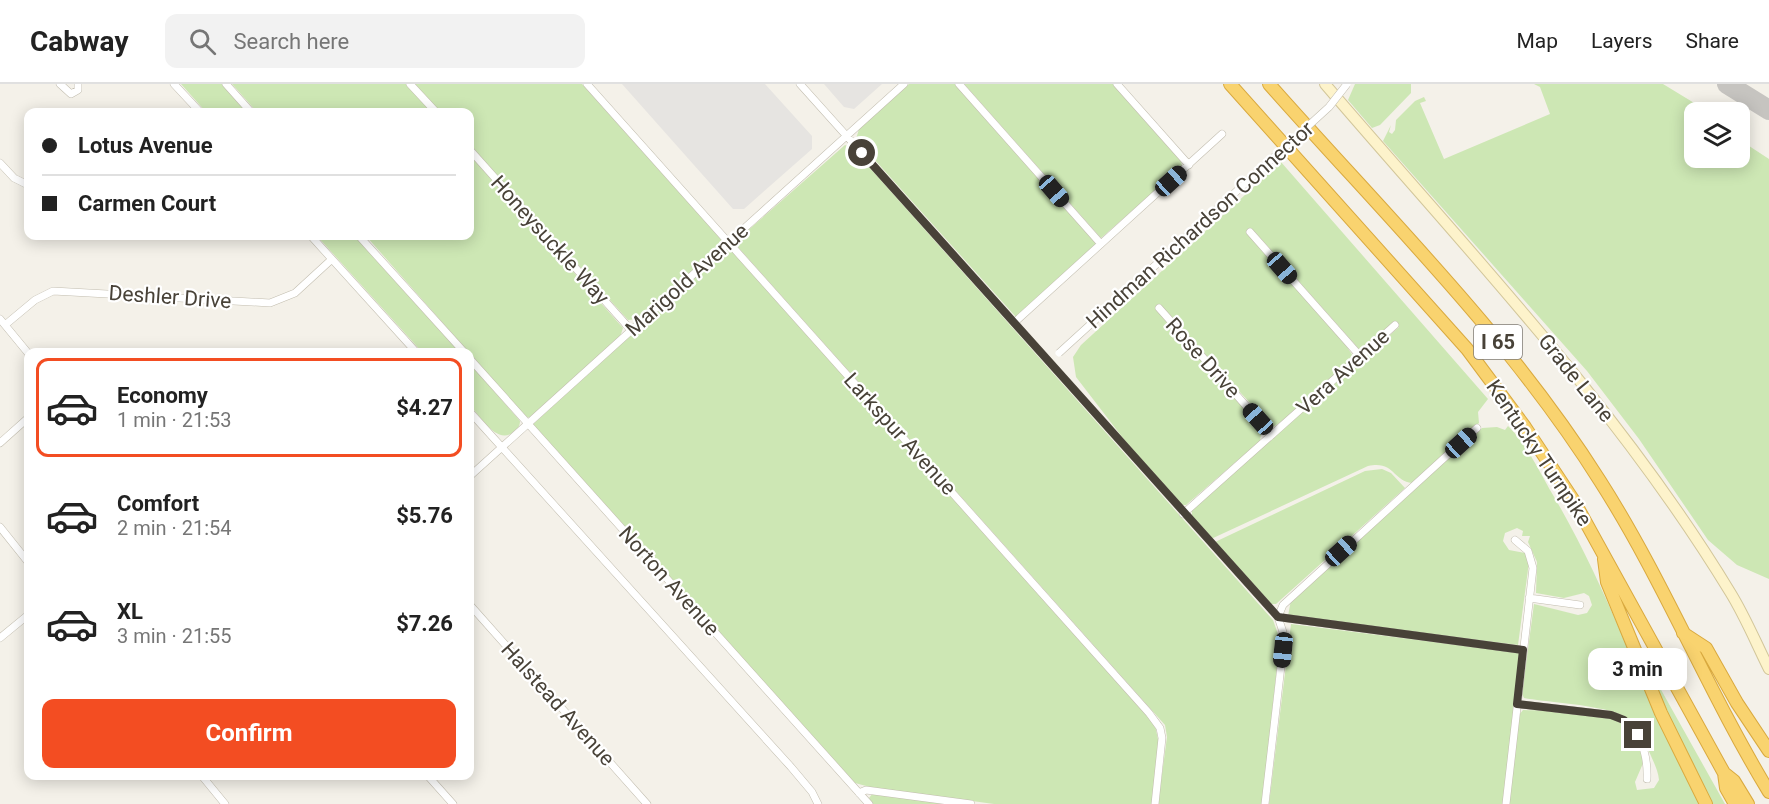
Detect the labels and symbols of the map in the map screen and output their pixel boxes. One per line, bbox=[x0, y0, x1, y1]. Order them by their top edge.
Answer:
street label: Hindman Richardson Connector bbox=[1081, 117, 1319, 333]
route start bbox=[848, 139, 875, 166]
car bbox=[1152, 162, 1190, 200]
street label: Honeysuckle Way bbox=[486, 171, 614, 309]
car bbox=[1035, 172, 1073, 210]
street label: Marigold Avenue bbox=[621, 219, 753, 341]
car bbox=[1263, 249, 1301, 287]
street label: Deshler Drive bbox=[108, 281, 232, 313]
street label: Rose Drive bbox=[1161, 313, 1245, 403]
street label: Vera Avenue bbox=[1292, 324, 1394, 420]
road number: I 65 bbox=[1474, 325, 1522, 359]
street label: Grade Lane bbox=[1533, 329, 1619, 427]
street label: Larkspur Avenue bbox=[839, 368, 961, 500]
street label: Kentucky Turnpike bbox=[1481, 375, 1597, 531]
car bbox=[1239, 400, 1277, 438]
car bbox=[1442, 424, 1480, 462]
street label: Norton Avenue bbox=[614, 521, 724, 641]
car bbox=[1322, 532, 1360, 570]
car bbox=[1272, 631, 1294, 669]
street label: Halstead Avenue bbox=[496, 637, 620, 771]
callout: 3 min bbox=[1588, 648, 1688, 690]
route end bbox=[1624, 721, 1651, 748]

